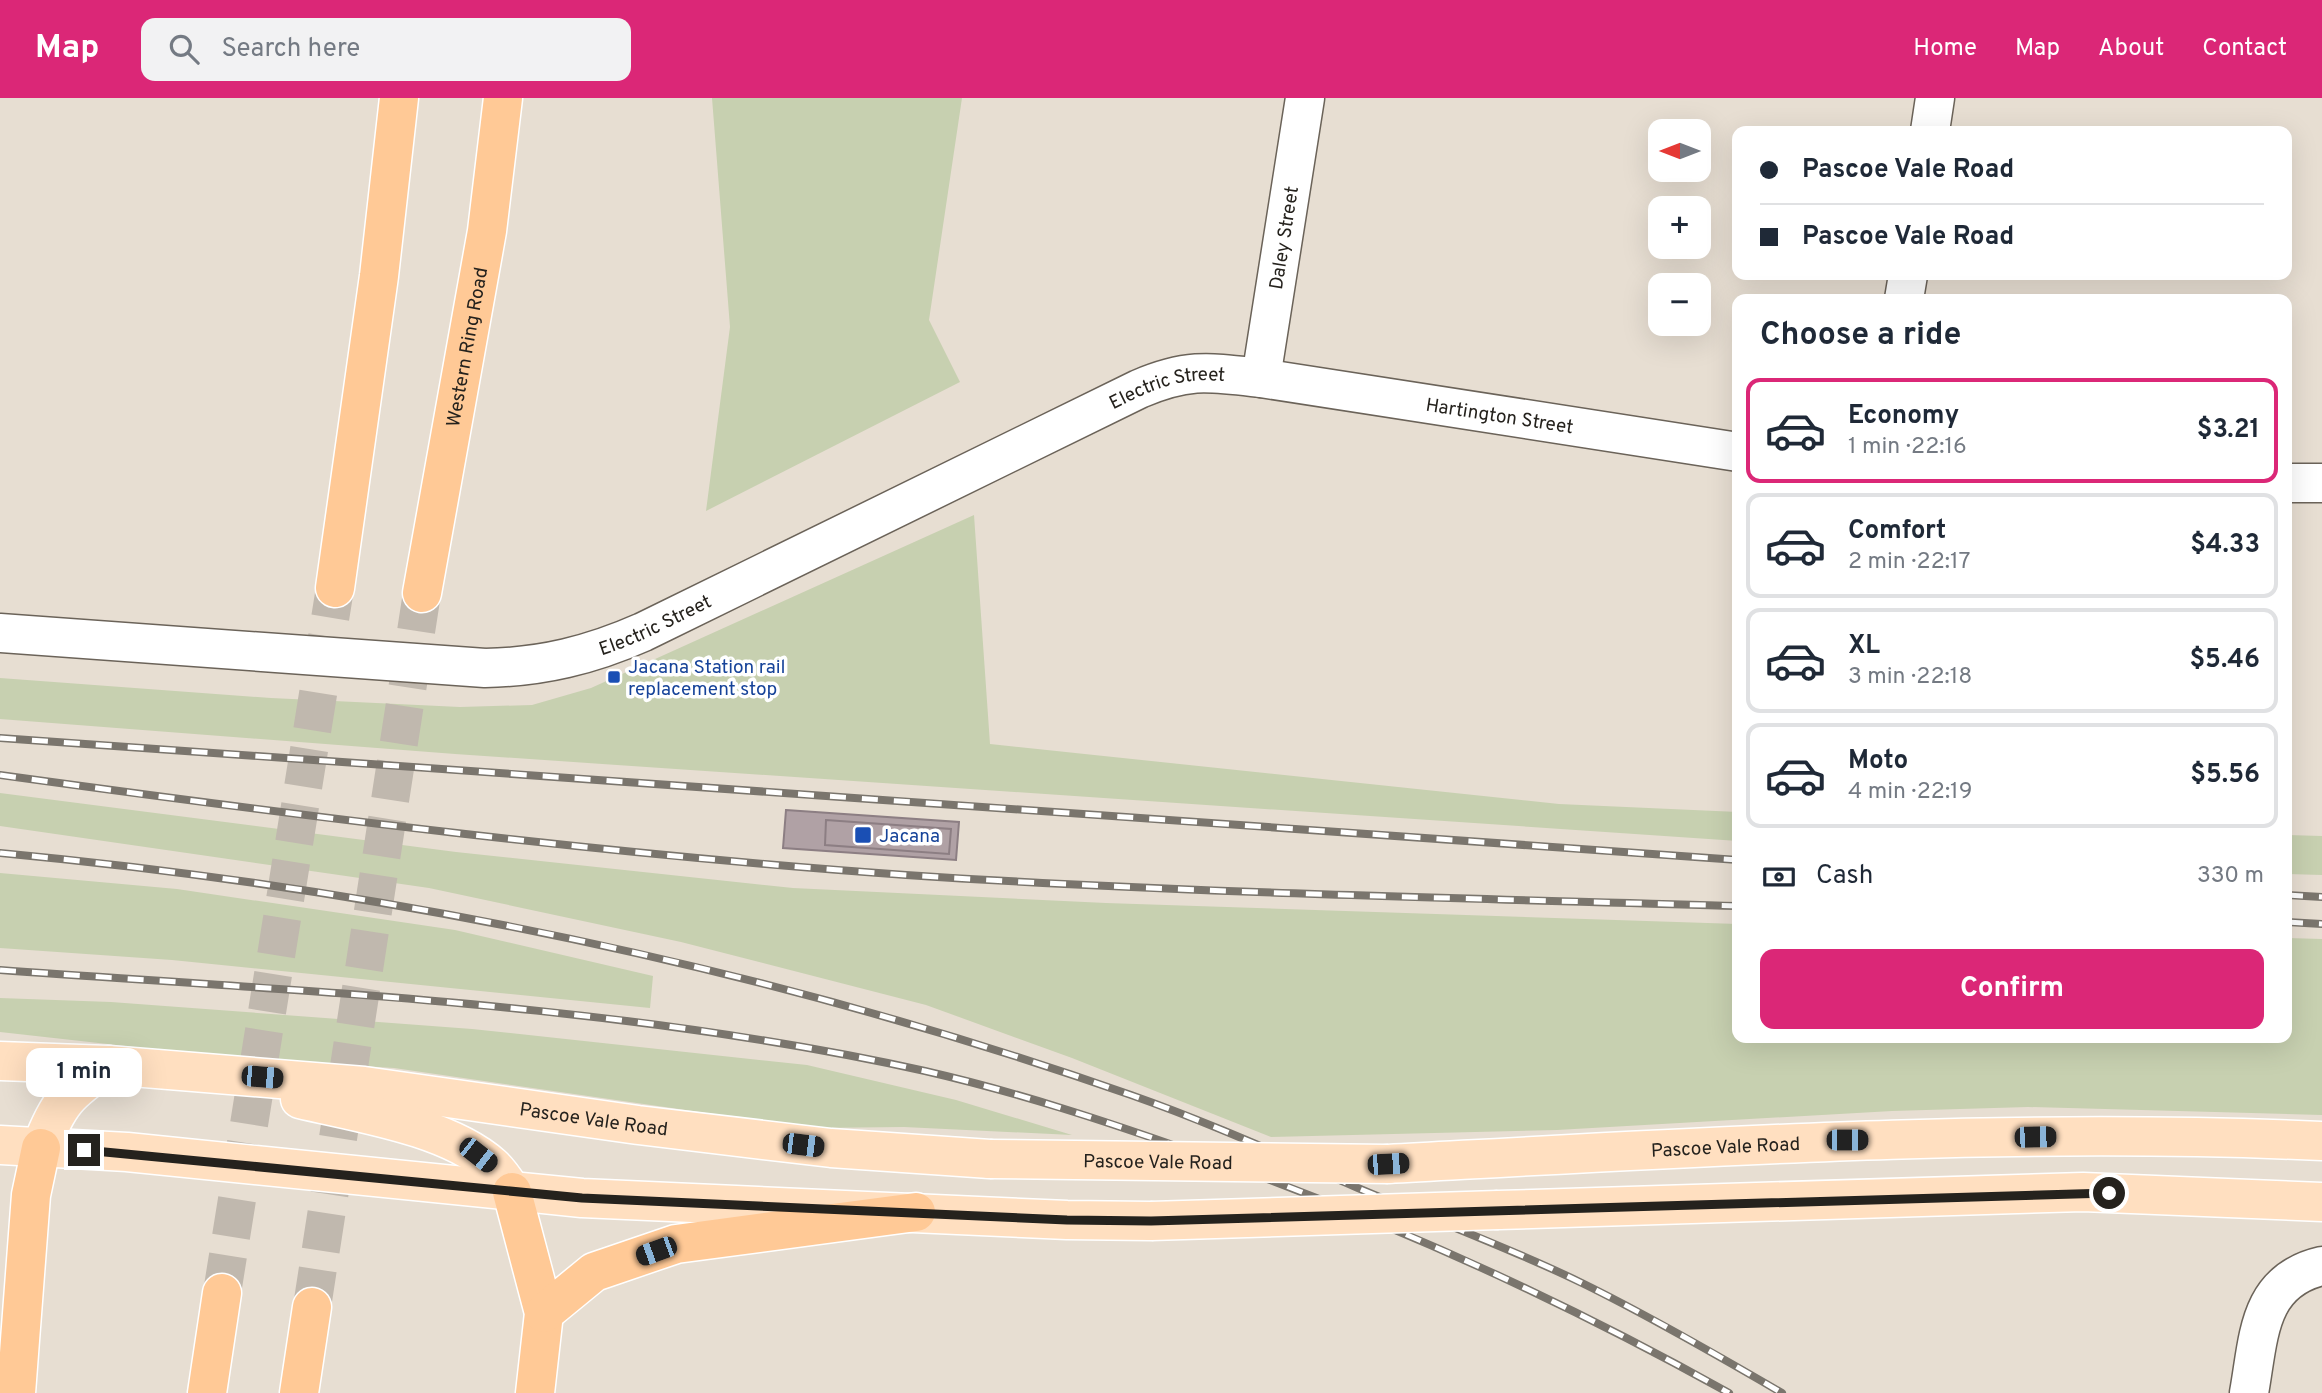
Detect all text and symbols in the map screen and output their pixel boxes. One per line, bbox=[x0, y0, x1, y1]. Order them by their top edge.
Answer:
search box bbox=[141, 18, 631, 81]
text: Map bbox=[35, 28, 99, 70]
icon: search bbox=[165, 30, 203, 68]
text: Search here bbox=[221, 33, 360, 66]
text: Home bbox=[1913, 34, 1977, 64]
text: Map bbox=[2015, 34, 2060, 64]
text: About bbox=[2098, 34, 2164, 64]
text: Contact bbox=[2202, 34, 2287, 64]
north arrow bbox=[1648, 119, 1712, 182]
map controls bbox=[1648, 119, 1711, 336]
text: Pascoe Vale Road bbox=[1802, 154, 2014, 187]
street label: Daley Street bbox=[1265, 185, 1305, 291]
button: + bbox=[1648, 196, 1711, 259]
text: Pascoe Vale Road bbox=[1802, 221, 2014, 254]
street label: Western Ring Road bbox=[442, 265, 494, 429]
button: − bbox=[1648, 273, 1711, 336]
text: Choose a ride bbox=[1760, 316, 1961, 356]
street label: Electric Street bbox=[1106, 363, 1226, 416]
street label: Hartington Street bbox=[1424, 394, 1575, 440]
icon: car bbox=[1764, 399, 1827, 462]
text: Economy bbox=[1848, 400, 1959, 433]
text: $3.21 bbox=[2197, 414, 2260, 447]
text: 1 min · 22:16 bbox=[1848, 433, 1967, 462]
icon: car bbox=[1764, 514, 1827, 577]
text: Comfort bbox=[1848, 515, 1946, 548]
text: $4.33 bbox=[2190, 529, 2260, 562]
text: 2 min · 22:17 bbox=[1848, 548, 1970, 577]
street label: Electric Street bbox=[596, 590, 716, 662]
icon: car bbox=[1764, 629, 1827, 692]
text: XL bbox=[1848, 630, 1880, 663]
text: $5.46 bbox=[2189, 644, 2260, 677]
place label: Jacana Station rail replacement stop bbox=[628, 656, 785, 702]
text: 3 min · 22:18 bbox=[1848, 663, 1972, 692]
marker: Jacana Station rail replacement stop bbox=[606, 669, 622, 685]
icon: car bbox=[1764, 744, 1827, 807]
text: Moto bbox=[1848, 745, 1908, 778]
text: $5.56 bbox=[2190, 759, 2260, 792]
text: 4 min · 22:19 bbox=[1848, 778, 1972, 807]
marker: Jacana bbox=[853, 825, 873, 845]
place label: Jacana bbox=[879, 825, 940, 849]
icon: cash bbox=[1760, 858, 1798, 896]
text: Cash bbox=[1816, 860, 1873, 893]
text: 330 m bbox=[2197, 862, 2264, 891]
button: Confirm bbox=[1760, 949, 2264, 1029]
callout: 1 min bbox=[26, 1048, 142, 1098]
text: 1 min bbox=[56, 1058, 112, 1087]
car bbox=[241, 1065, 284, 1089]
street label: Pascoe Vale Road bbox=[518, 1098, 669, 1142]
car bbox=[2014, 1126, 2057, 1148]
car bbox=[1827, 1130, 1869, 1151]
car bbox=[781, 1132, 826, 1158]
street label: Pascoe Vale Road bbox=[1650, 1133, 1801, 1164]
route end bbox=[68, 1134, 100, 1166]
car bbox=[455, 1134, 502, 1176]
street label: Pascoe Vale Road bbox=[1083, 1150, 1233, 1176]
car bbox=[1367, 1152, 1410, 1176]
route start bbox=[2093, 1177, 2125, 1209]
car bbox=[633, 1234, 680, 1268]

